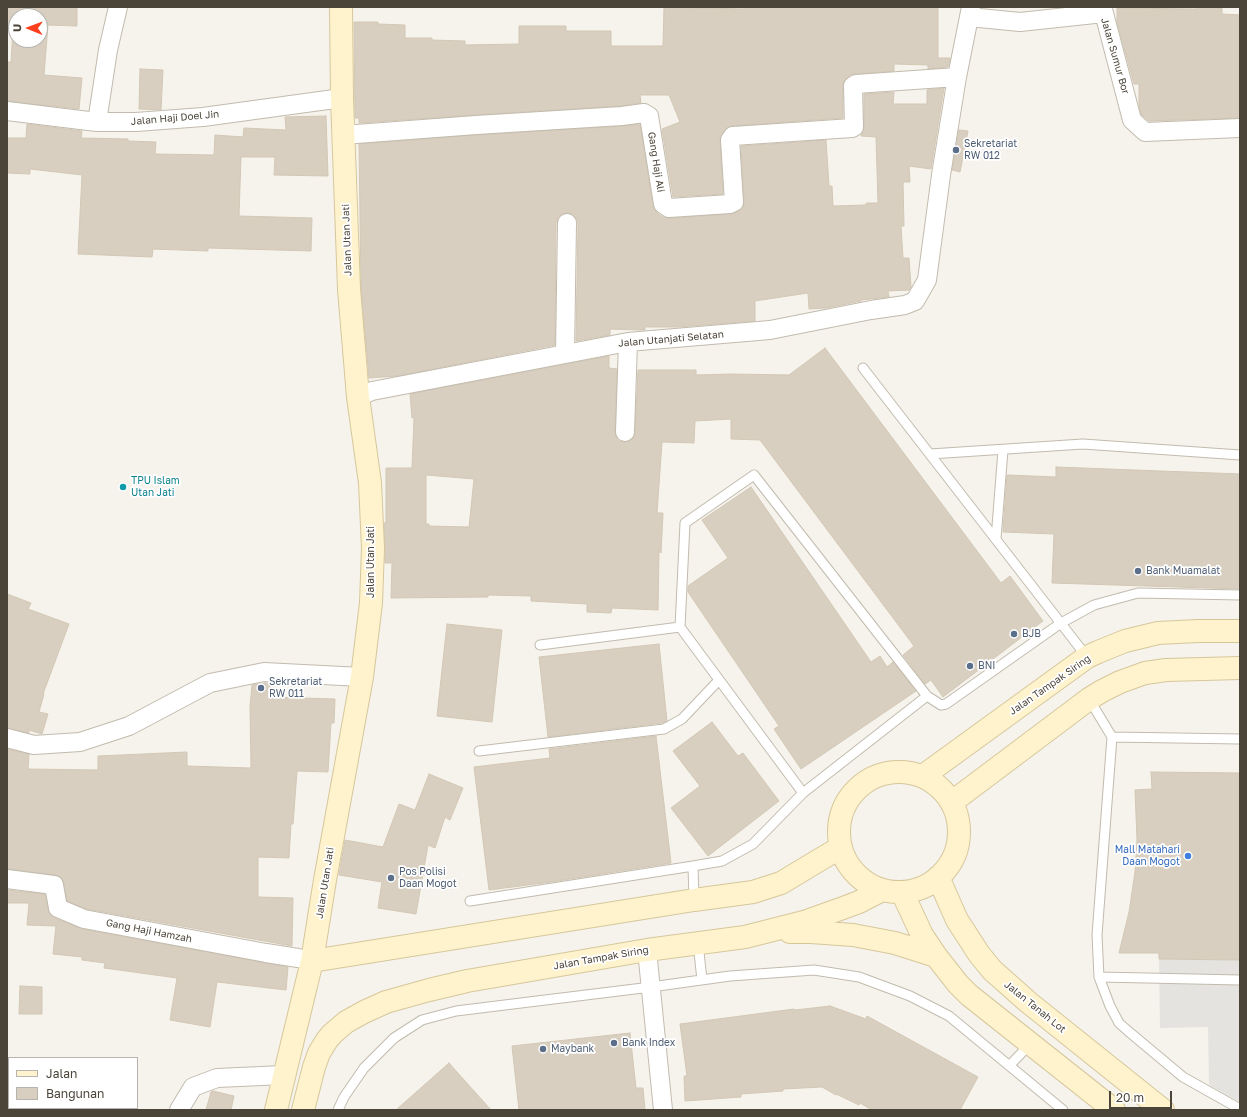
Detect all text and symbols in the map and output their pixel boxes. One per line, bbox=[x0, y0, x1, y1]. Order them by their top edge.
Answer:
north arrow bbox=[8, 8, 48, 48]
street label: Jalan Sumur Bor bbox=[1098, 16, 1132, 96]
text: U bbox=[10, 24, 23, 32]
street label: Jalan Haji Doel Jin bbox=[130, 108, 220, 128]
street label: Gang Haji Ali bbox=[645, 131, 667, 193]
place label: Sekretariat RW 012 bbox=[964, 138, 1017, 162]
marker: Sekretariat RW 012 bbox=[951, 145, 961, 155]
street label: Jalan Utan Jati bbox=[340, 204, 354, 276]
street label: Jalan Utanjati Selatan bbox=[618, 328, 724, 350]
place label: TPU Islam Utan Jati bbox=[131, 475, 180, 498]
marker: TPU Islam Utan Jati bbox=[118, 482, 128, 492]
street label: Jalan Utan Jati bbox=[365, 526, 377, 598]
place label: Bank Muamalat bbox=[1146, 565, 1220, 577]
marker: Bank Muamalat bbox=[1133, 566, 1143, 576]
place label: BJB bbox=[1022, 628, 1041, 640]
marker: BJB bbox=[1009, 629, 1019, 639]
street label: Jalan Tampak Siring bbox=[1007, 652, 1093, 718]
place label: BNI bbox=[978, 660, 995, 672]
marker: BNI bbox=[965, 661, 975, 671]
place label: Sekretariat RW 011 bbox=[269, 676, 322, 700]
marker: Sekretariat RW 011 bbox=[256, 683, 266, 693]
place label: Mall Matahari Daan Mogot bbox=[1115, 844, 1180, 868]
street label: Jalan Utan Jati bbox=[313, 846, 337, 920]
marker: Mall Matahari Daan Mogot bbox=[1183, 851, 1193, 861]
place label: Pos Polisi Daan Mogot bbox=[399, 866, 457, 890]
marker: Pos Polisi Daan Mogot bbox=[386, 873, 396, 883]
street label: Gang Haji Hamzah bbox=[105, 917, 193, 945]
street label: Jalan Tampak Siring bbox=[552, 944, 650, 972]
street label: Jalan Tanah Lot bbox=[1002, 979, 1068, 1035]
place label: Bank Index bbox=[622, 1037, 675, 1049]
marker: Bank Index bbox=[609, 1038, 619, 1048]
place label: Maybank bbox=[551, 1043, 594, 1055]
marker: Maybank bbox=[538, 1044, 548, 1054]
legend bbox=[8, 1057, 138, 1109]
text: Jalan bbox=[46, 1066, 77, 1081]
scale bar bbox=[1111, 1083, 1174, 1109]
text: Bangunan bbox=[46, 1086, 104, 1101]
text: 20 m bbox=[1116, 1090, 1144, 1105]

